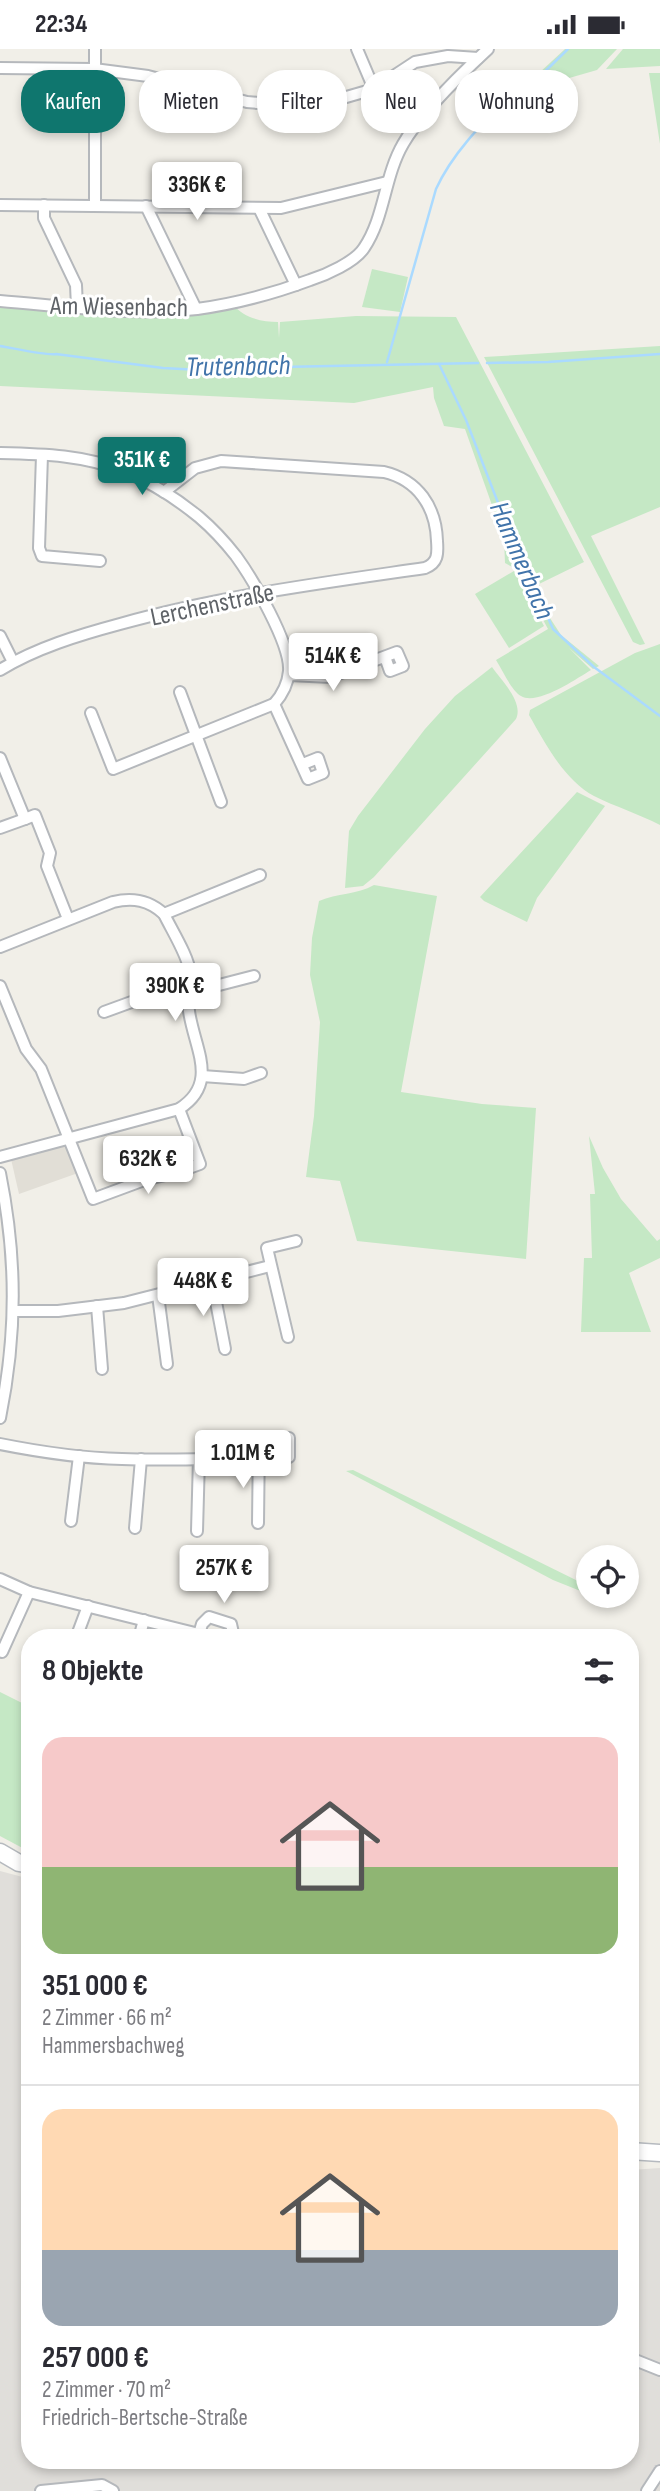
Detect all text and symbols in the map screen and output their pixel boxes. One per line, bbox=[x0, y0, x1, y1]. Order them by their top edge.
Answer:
text: 22:34 bbox=[35, 9, 87, 40]
chip: Kaufen bbox=[21, 70, 125, 133]
chip: Mieten bbox=[139, 70, 243, 133]
chip: Filter bbox=[257, 70, 347, 133]
chip: Neu bbox=[361, 70, 441, 133]
chip: Wohnung bbox=[455, 70, 578, 133]
pin: 336K € bbox=[140, 163, 254, 222]
text: 336K € bbox=[168, 171, 226, 199]
street label: Am Wiesenbach bbox=[49, 291, 188, 324]
water label: Trutenbach bbox=[185, 349, 291, 384]
pin: 351K € bbox=[85, 437, 199, 497]
text: 351K € bbox=[114, 446, 170, 474]
water label: Hammerbach bbox=[482, 497, 561, 625]
street label: Lerchenstraße bbox=[148, 577, 277, 634]
pin: 514K € bbox=[276, 633, 390, 693]
text: 514K € bbox=[305, 642, 361, 670]
pin: 390K € bbox=[118, 963, 232, 1023]
text: 390K € bbox=[146, 972, 204, 1000]
pin: 632K € bbox=[91, 1137, 205, 1196]
text: 632K € bbox=[119, 1145, 177, 1173]
pin: 448K € bbox=[146, 1259, 260, 1318]
text: 448K € bbox=[173, 1267, 233, 1295]
pin: 1.01M € bbox=[178, 1431, 308, 1490]
text: 1.01M € bbox=[211, 1439, 275, 1467]
pin: 257K € bbox=[167, 1545, 281, 1605]
map controls bbox=[576, 1545, 639, 1608]
button: locate bbox=[576, 1545, 639, 1608]
text: 257K € bbox=[195, 1554, 253, 1582]
icon: filters bbox=[580, 1652, 618, 1690]
text: 8 Objekte bbox=[42, 1653, 144, 1689]
icon: home bbox=[267, 1783, 393, 1909]
text: 351 000 € bbox=[42, 1968, 148, 2004]
text: 2 Zimmer · 66 m² bbox=[42, 2004, 172, 2032]
text: Hammersbachweg bbox=[42, 2032, 185, 2060]
icon: home bbox=[267, 2155, 393, 2281]
text: 257 000 € bbox=[42, 2340, 149, 2376]
text: 2 Zimmer · 70 m² bbox=[42, 2376, 171, 2404]
text: Friedrich-Bertsche-Straße bbox=[42, 2404, 248, 2432]

